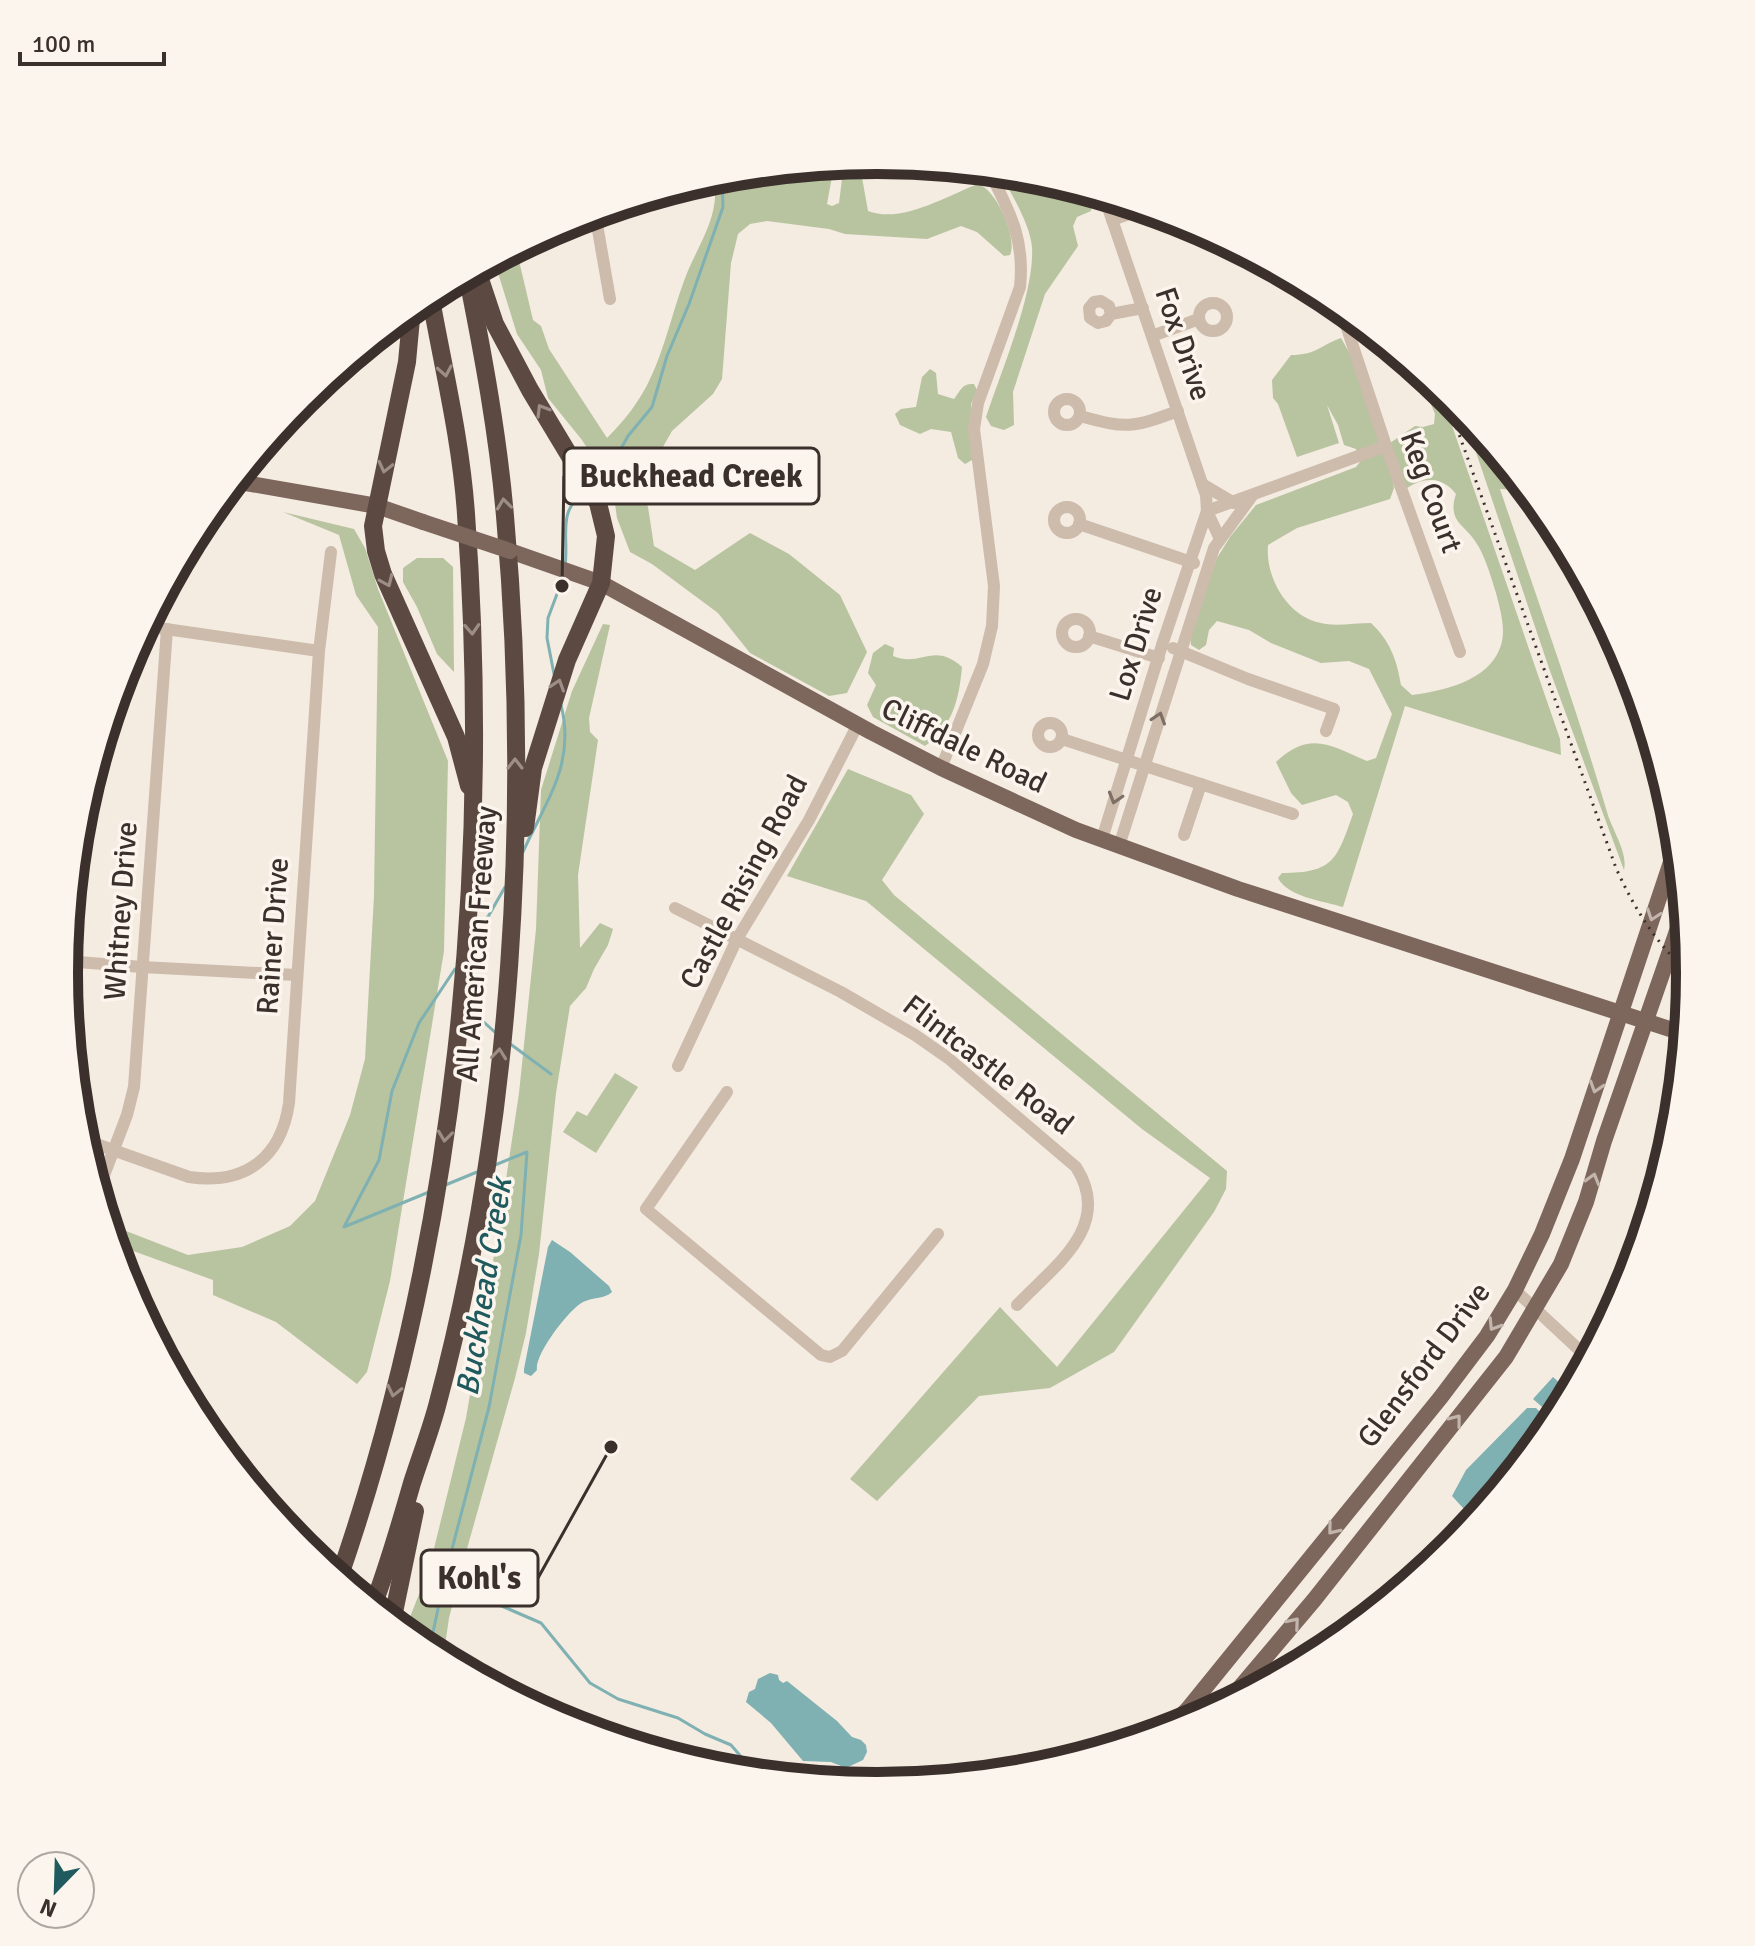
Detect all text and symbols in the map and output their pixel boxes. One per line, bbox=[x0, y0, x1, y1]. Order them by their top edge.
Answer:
scale bar bbox=[20, 16, 164, 66]
text: 100 m bbox=[32, 29, 95, 59]
street label: Fox Drive bbox=[1146, 282, 1220, 406]
one-way arrow bbox=[435, 364, 452, 378]
one-way arrow bbox=[537, 404, 552, 419]
street label: Keg Court bbox=[1392, 426, 1470, 558]
callout: Buckhead Creek bbox=[564, 448, 819, 504]
text: Buckhead Creek bbox=[579, 457, 803, 496]
one-way arrow bbox=[378, 460, 395, 474]
one-way arrow bbox=[495, 497, 512, 510]
one-way arrow bbox=[377, 573, 393, 588]
street label: Lox Drive bbox=[1101, 582, 1171, 706]
one-way arrow bbox=[463, 623, 480, 636]
one-way arrow bbox=[549, 679, 565, 693]
street label: Cliffdale Road bbox=[875, 690, 1053, 802]
one-way arrow bbox=[1150, 711, 1166, 725]
one-way arrow bbox=[507, 757, 524, 770]
street label: Castle Rising Road bbox=[672, 769, 816, 995]
one-way arrow bbox=[1108, 791, 1124, 805]
street label: All American Freeway bbox=[449, 805, 505, 1083]
street label: Whitney Drive bbox=[96, 820, 146, 1002]
street label: Rainer Drive bbox=[249, 856, 297, 1016]
one-way arrow bbox=[1646, 907, 1662, 921]
street label: Flintcastle Road bbox=[895, 987, 1081, 1143]
one-way arrow bbox=[490, 1047, 507, 1061]
one-way arrow bbox=[1589, 1079, 1605, 1093]
one-way arrow bbox=[437, 1130, 454, 1143]
water label: Buckhead Creek bbox=[448, 1172, 521, 1399]
one-way arrow bbox=[1584, 1173, 1600, 1187]
street label: Glensford Drive bbox=[1350, 1275, 1498, 1455]
one-way arrow bbox=[1488, 1316, 1503, 1331]
one-way arrow bbox=[386, 1384, 403, 1397]
one-way arrow bbox=[1447, 1414, 1461, 1429]
one-way arrow bbox=[1328, 1520, 1343, 1534]
callout: Kohl's bbox=[421, 1550, 538, 1606]
text: Kohl's bbox=[437, 1559, 521, 1598]
one-way arrow bbox=[1284, 1618, 1299, 1633]
north arrow bbox=[16, 1850, 96, 1930]
text: N bbox=[36, 1893, 61, 1923]

